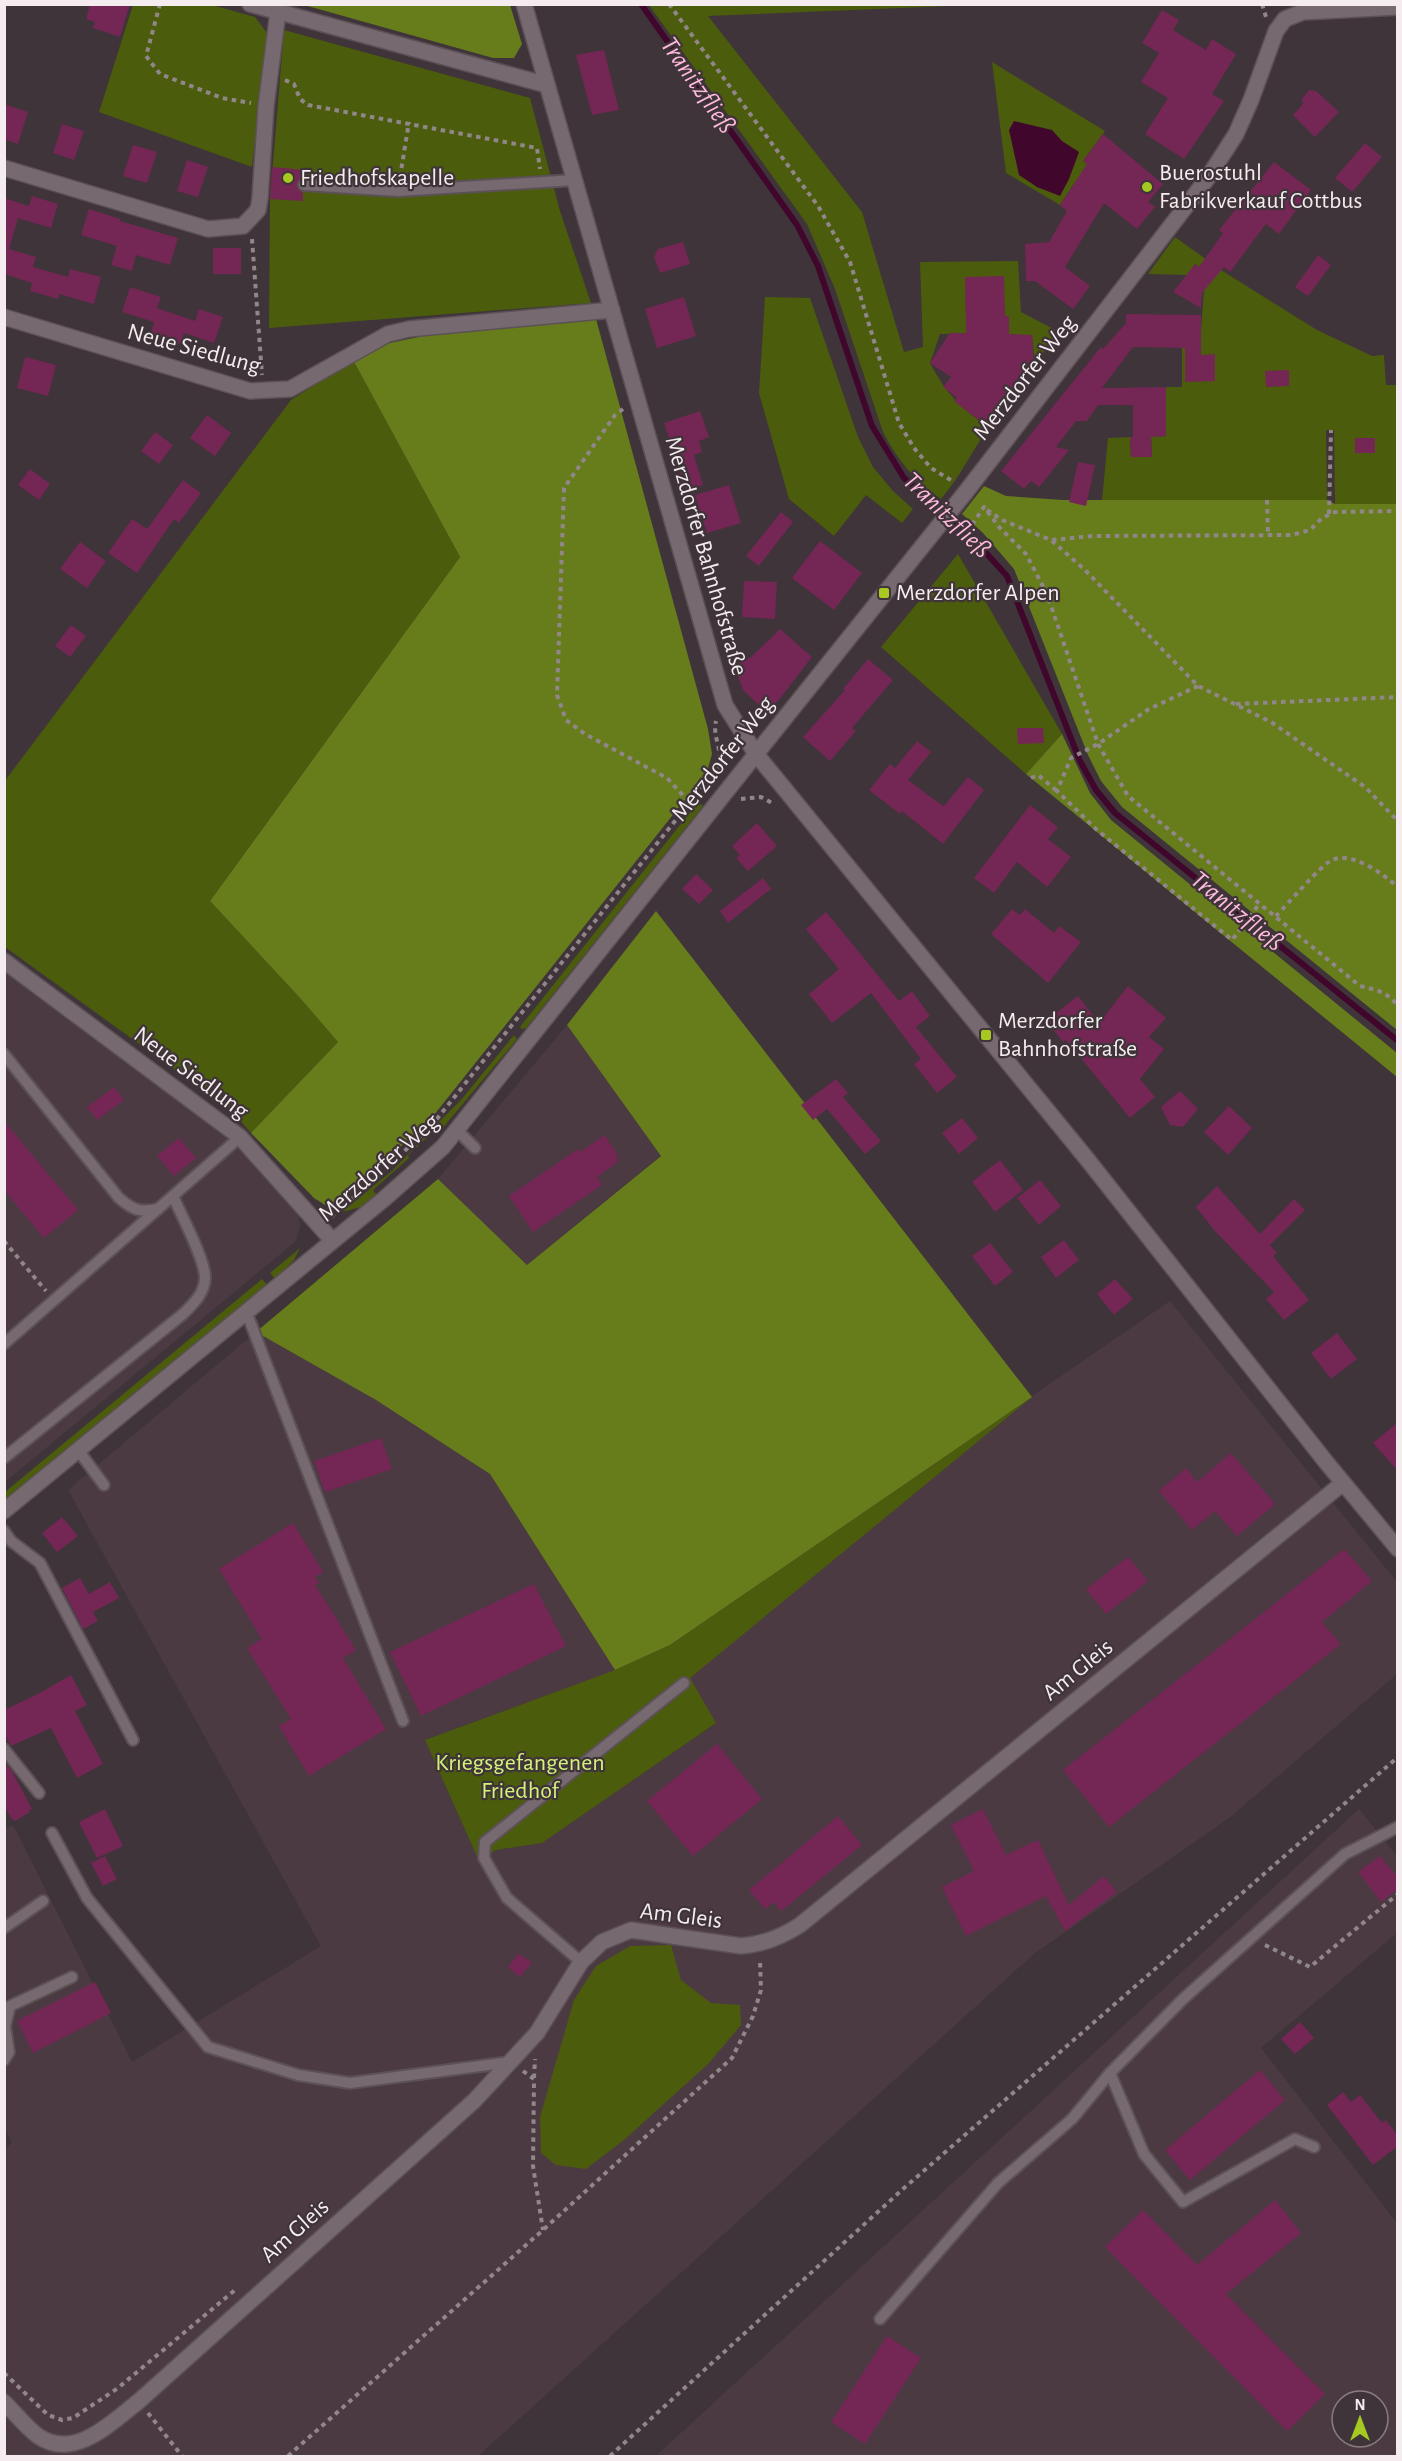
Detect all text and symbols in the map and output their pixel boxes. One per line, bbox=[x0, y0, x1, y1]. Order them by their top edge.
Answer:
water label: Tranitzfließ bbox=[656, 32, 740, 138]
place label: Buerostuhl Fabrikverkauf Cottbus bbox=[1159, 161, 1362, 213]
place label: Friedhofskapelle bbox=[300, 166, 454, 190]
marker: Friedhofskapelle bbox=[281, 171, 295, 185]
marker: Buerostuhl Fabrikverkauf Cottbus bbox=[1140, 180, 1154, 194]
street label: Merzdorfer Weg bbox=[969, 311, 1081, 445]
street label: Neue Siedlung bbox=[125, 320, 263, 378]
street label: Merzdorfer Bahnhofstraße bbox=[660, 434, 752, 678]
water label: Tranitzfließ bbox=[898, 467, 996, 563]
place label: Merzdorfer Alpen bbox=[896, 581, 1060, 605]
marker: Merzdorfer Alpen bbox=[877, 586, 891, 600]
street label: Merzdorfer Weg bbox=[667, 692, 779, 826]
water label: Tranitzfließ bbox=[1186, 866, 1288, 956]
place label: Merzdorfer Bahnhofstraße bbox=[998, 1009, 1137, 1061]
street label: Neue Siedlung bbox=[129, 1022, 253, 1124]
marker: Merzdorfer Bahnhofstraße bbox=[979, 1028, 993, 1042]
street label: Merzdorfer Weg bbox=[314, 1109, 444, 1227]
street label: Am Gleis bbox=[1038, 1635, 1118, 1705]
park label: Kriegsgefangenen Friedhof bbox=[435, 1751, 605, 1803]
street label: Am Gleis bbox=[639, 1899, 723, 1933]
street label: Am Gleis bbox=[256, 2194, 334, 2268]
north arrow bbox=[1330, 2389, 1390, 2449]
text: N bbox=[1354, 2397, 1366, 2413]

